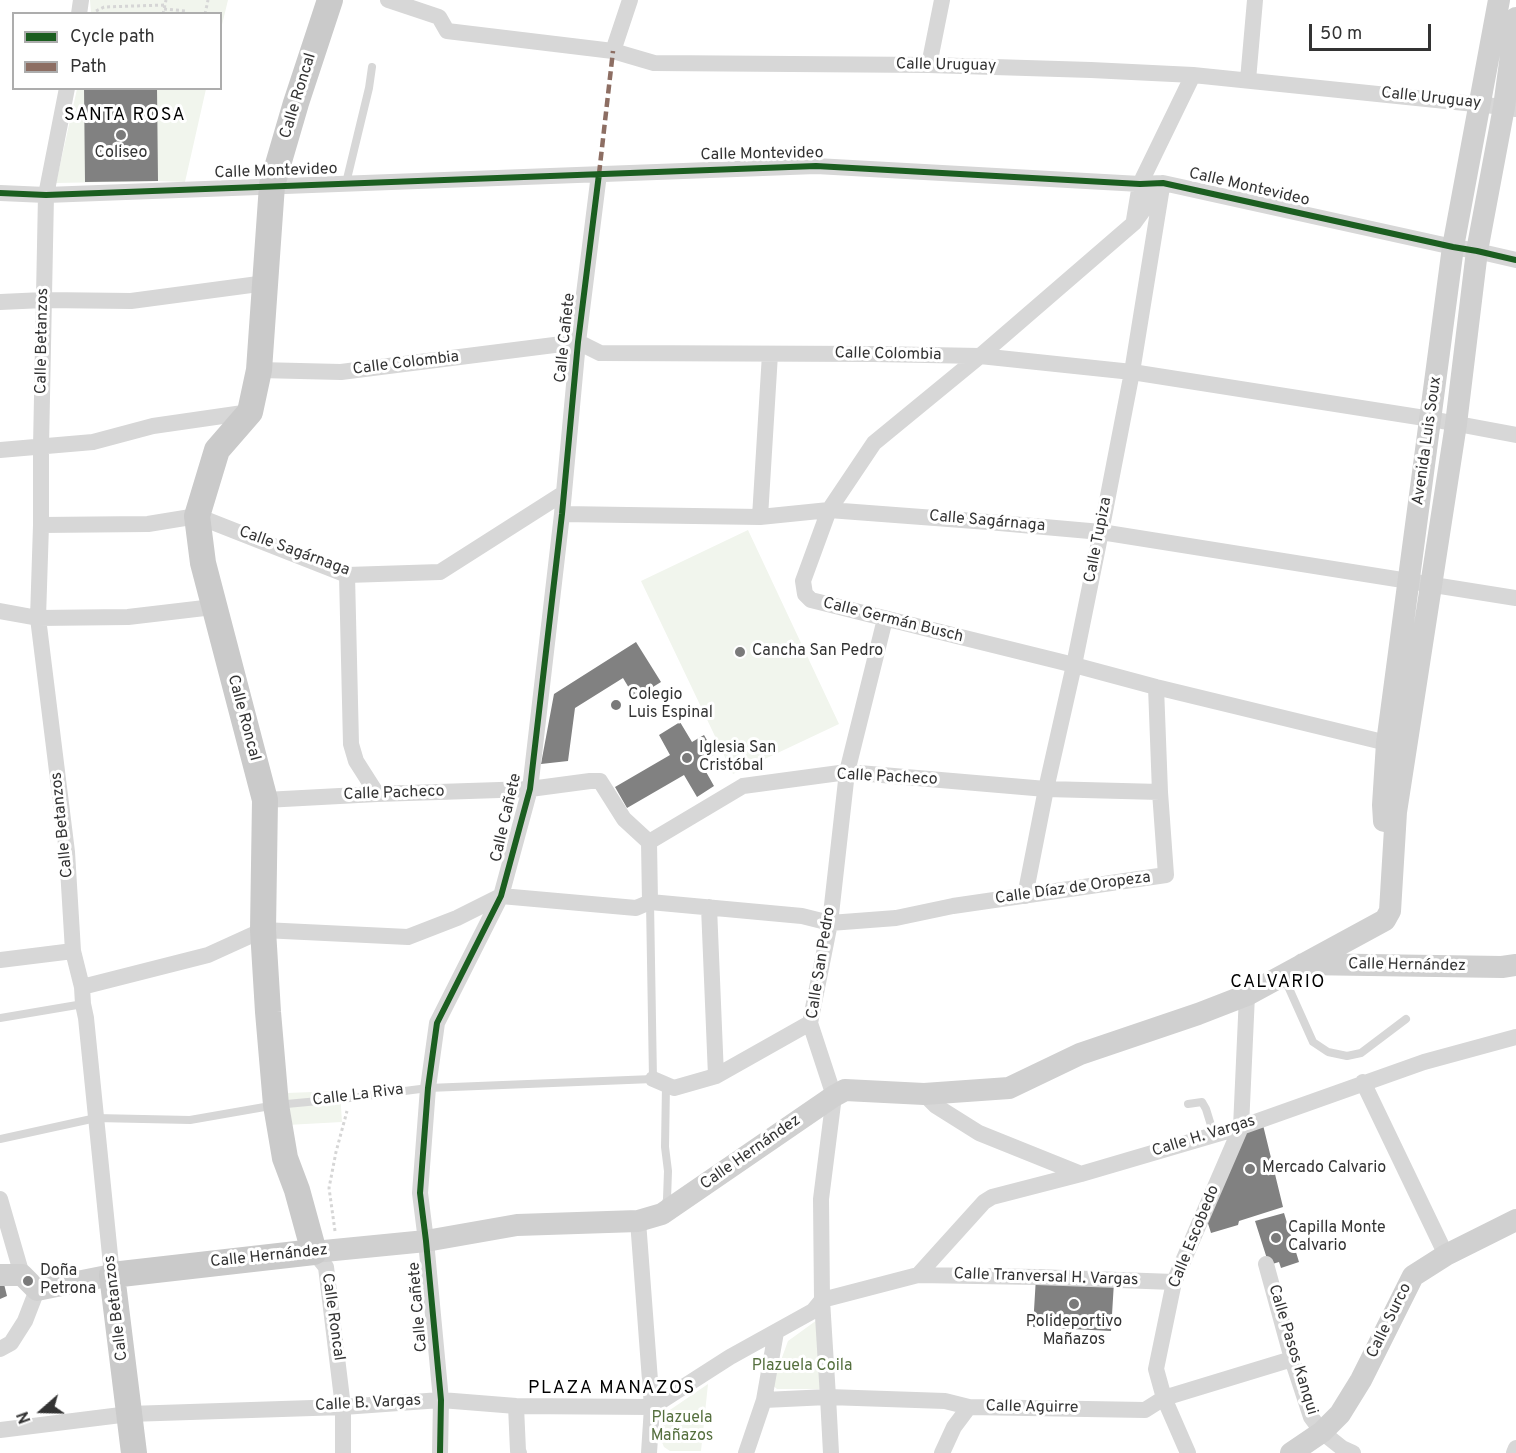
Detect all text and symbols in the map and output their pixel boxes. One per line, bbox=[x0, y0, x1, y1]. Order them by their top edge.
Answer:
legend bbox=[12, 12, 222, 90]
scale bar bbox=[1312, 12, 1434, 50]
text: 50 m bbox=[1320, 23, 1362, 46]
text: Cycle path bbox=[70, 26, 155, 49]
street label: Calle Roncal bbox=[277, 51, 321, 141]
text: Path bbox=[70, 56, 107, 79]
street label: Calle Uruguay bbox=[896, 56, 996, 76]
street label: Calle Uruguay bbox=[1380, 84, 1482, 114]
district label: SANTA ROSA bbox=[64, 105, 186, 127]
marker: Coliseo bbox=[114, 128, 128, 142]
place label: Coliseo bbox=[95, 144, 147, 164]
street label: Calle Montevideo bbox=[700, 144, 824, 166]
street label: Calle Montevideo bbox=[214, 160, 338, 184]
street label: Calle Montevideo bbox=[1187, 165, 1311, 211]
street label: Calle Betanzos bbox=[32, 288, 54, 394]
street label: Calle Cañete bbox=[552, 292, 580, 384]
street label: Calle Colombia bbox=[834, 344, 942, 366]
street label: Calle Colombia bbox=[352, 348, 460, 380]
street label: Avenida Luis Soux bbox=[1409, 375, 1447, 507]
street label: Calle Tupiza bbox=[1081, 496, 1117, 584]
street label: Calle Sagárnaga bbox=[928, 507, 1046, 537]
street label: Calle Sagárnaga bbox=[236, 523, 352, 581]
street label: Calle Germán Busch bbox=[821, 594, 965, 648]
place label: Cancha San Pedro bbox=[752, 642, 883, 662]
marker: Cancha San Pedro bbox=[733, 645, 747, 659]
street label: Calle Roncal bbox=[222, 673, 264, 763]
place label: Colegio Luis Espinal bbox=[628, 686, 713, 724]
marker: Colegio Luis Espinal bbox=[609, 698, 623, 712]
place label: Iglesia San Cristóbal bbox=[699, 739, 776, 777]
marker: Iglesia San Cristóbal bbox=[680, 751, 694, 765]
street label: Calle Pacheco bbox=[836, 766, 938, 790]
street label: Calle Betanzos bbox=[48, 771, 78, 879]
street label: Calle Cañete bbox=[487, 772, 527, 864]
street label: Calle Pacheco bbox=[343, 783, 445, 805]
street label: Calle Díaz de Oropeza bbox=[994, 869, 1152, 909]
street label: Calle San Pedro bbox=[804, 906, 840, 1020]
street label: Calle Hernández bbox=[1348, 955, 1466, 977]
district label: CALVARIO bbox=[1230, 972, 1326, 994]
street label: Calle La Riva bbox=[311, 1081, 405, 1111]
street label: Calle Hernández bbox=[697, 1111, 805, 1195]
street label: Calle H. Vargas bbox=[1150, 1112, 1258, 1162]
place label: Mercado Calvario bbox=[1262, 1159, 1386, 1179]
marker: Mercado Calvario bbox=[1243, 1162, 1257, 1176]
street label: Calle Escobedo bbox=[1166, 1183, 1224, 1291]
place label: Capilla Monte Calvario bbox=[1288, 1219, 1386, 1257]
marker: Capilla Monte Calvario bbox=[1269, 1231, 1283, 1245]
street label: Calle Hernández bbox=[209, 1241, 329, 1273]
street label: Calle Betanzos bbox=[101, 1254, 133, 1362]
street label: Calle Cañete bbox=[405, 1261, 433, 1353]
place label: Doña Petrona bbox=[40, 1262, 96, 1300]
street label: Calle Tranversal H. Vargas bbox=[953, 1265, 1139, 1291]
street label: Calle Roncal bbox=[316, 1272, 348, 1362]
marker: Doña Petrona bbox=[21, 1274, 35, 1288]
street label: Calle Surco bbox=[1364, 1280, 1416, 1362]
street label: Calle Pasos Kanqui bbox=[1263, 1282, 1321, 1418]
marker: Polideportivo Mañazos bbox=[1067, 1297, 1081, 1311]
place label: Polideportivo Mañazos bbox=[1026, 1313, 1122, 1351]
park label: Plazuela Coila bbox=[752, 1357, 852, 1377]
district label: PLAZA MANAZOS bbox=[528, 1378, 696, 1400]
north arrow bbox=[12, 1381, 72, 1441]
street label: Calle B. Vargas bbox=[315, 1392, 421, 1416]
street label: Calle Aguirre bbox=[985, 1398, 1079, 1418]
text: N bbox=[14, 1408, 36, 1426]
park label: Plazuela Mañazos bbox=[651, 1409, 713, 1447]

